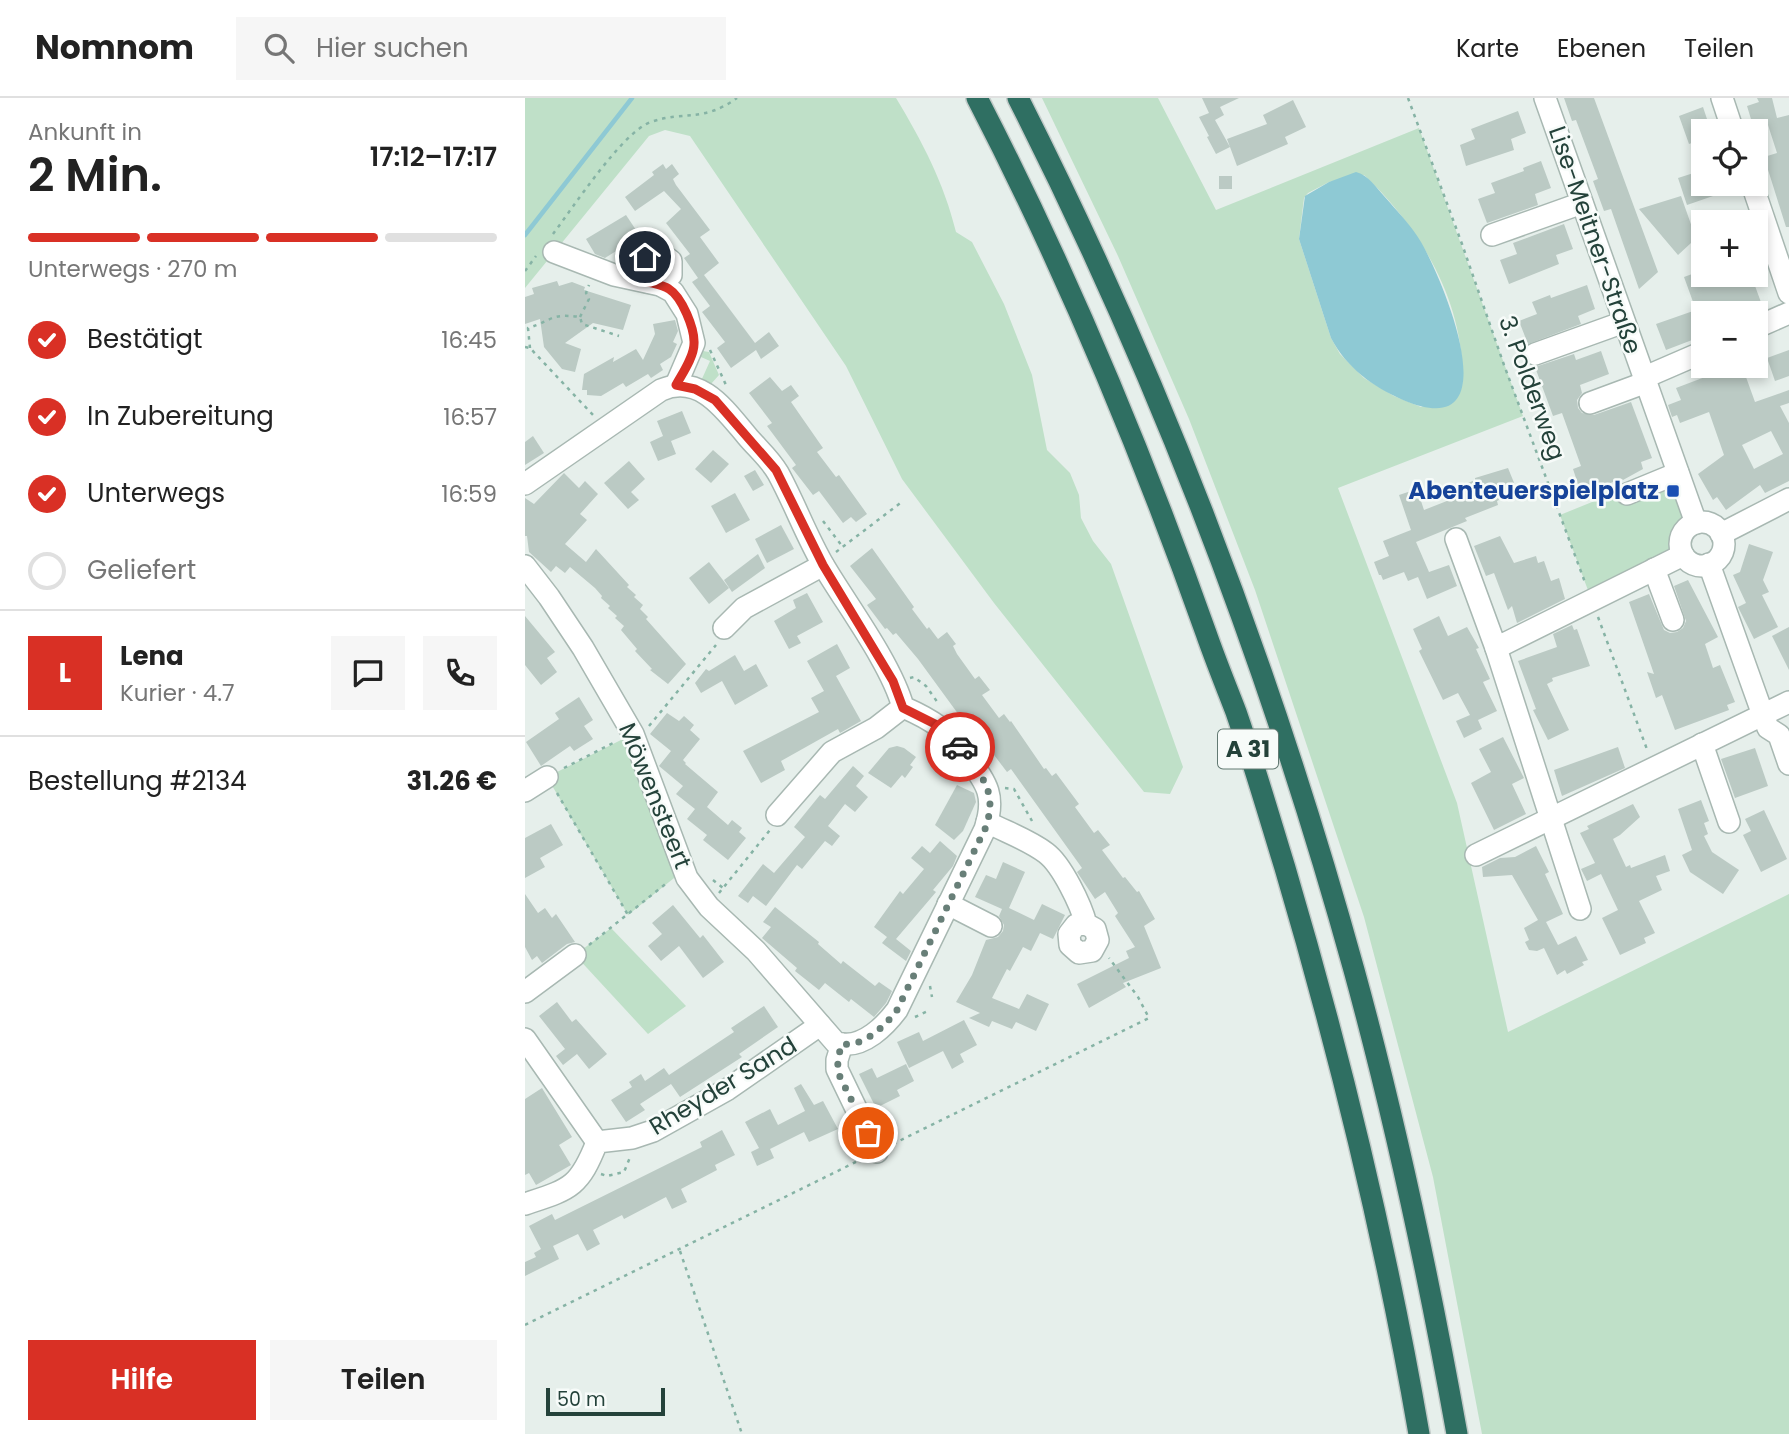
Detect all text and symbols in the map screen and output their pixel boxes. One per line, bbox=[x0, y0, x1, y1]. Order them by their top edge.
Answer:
search box bbox=[236, 17, 726, 80]
text: Nomnom bbox=[35, 24, 194, 71]
icon: search bbox=[260, 29, 298, 67]
text: Hier suchen bbox=[316, 30, 469, 66]
text: Karte bbox=[1456, 32, 1519, 65]
text: Ebenen bbox=[1557, 32, 1646, 65]
text: Teilen bbox=[1684, 32, 1754, 65]
text: Ankunft in bbox=[28, 116, 142, 148]
map controls bbox=[1691, 119, 1768, 378]
button: locate bbox=[1691, 119, 1768, 196]
street label: Lise-Meitner-Straße bbox=[1541, 122, 1650, 358]
text: 17:12–17:17 bbox=[370, 139, 497, 175]
text: 2 Min. bbox=[28, 143, 162, 207]
button: + bbox=[1691, 210, 1768, 287]
pin bbox=[615, 227, 675, 287]
icon: home bbox=[626, 238, 664, 276]
text: Unterwegs · 270 m bbox=[28, 253, 237, 285]
button: − bbox=[1691, 301, 1768, 378]
street label: 3. Polderweg bbox=[1491, 311, 1574, 465]
icon: check bbox=[28, 321, 66, 359]
text: Bestätigt bbox=[87, 321, 203, 357]
text: 16:45 bbox=[441, 324, 497, 356]
icon: check bbox=[28, 398, 66, 436]
text: In Zubereitung bbox=[87, 398, 274, 434]
text: 16:57 bbox=[443, 401, 497, 433]
place label: Abenteuerspielplatz bbox=[1408, 474, 1659, 507]
icon: check bbox=[28, 475, 66, 513]
text: Unterwegs bbox=[87, 475, 225, 511]
text: 16:59 bbox=[441, 478, 497, 510]
marker: Abenteuerspielplatz bbox=[1665, 483, 1681, 499]
text: Geliefert bbox=[87, 552, 196, 588]
button: chat bbox=[331, 636, 405, 710]
button: phone bbox=[423, 636, 497, 710]
text: Lena bbox=[120, 638, 184, 674]
text: L bbox=[59, 655, 71, 691]
text: Kurier · 4.7 bbox=[120, 677, 235, 709]
courier bbox=[925, 712, 995, 782]
street label: Möwensteert bbox=[611, 718, 700, 874]
icon: car bbox=[941, 728, 979, 766]
road number: A 31 bbox=[1218, 730, 1278, 768]
text: Bestellung #2134 bbox=[28, 763, 247, 799]
text: 31.26 € bbox=[407, 763, 497, 799]
street label: Rheyder Sand bbox=[643, 1028, 803, 1143]
pin bbox=[838, 1103, 898, 1163]
icon: bag bbox=[849, 1114, 887, 1152]
button: Hilfe bbox=[28, 1340, 256, 1420]
button: Teilen bbox=[270, 1340, 497, 1420]
scale bar bbox=[546, 1385, 665, 1417]
text: 50 m bbox=[557, 1386, 606, 1413]

